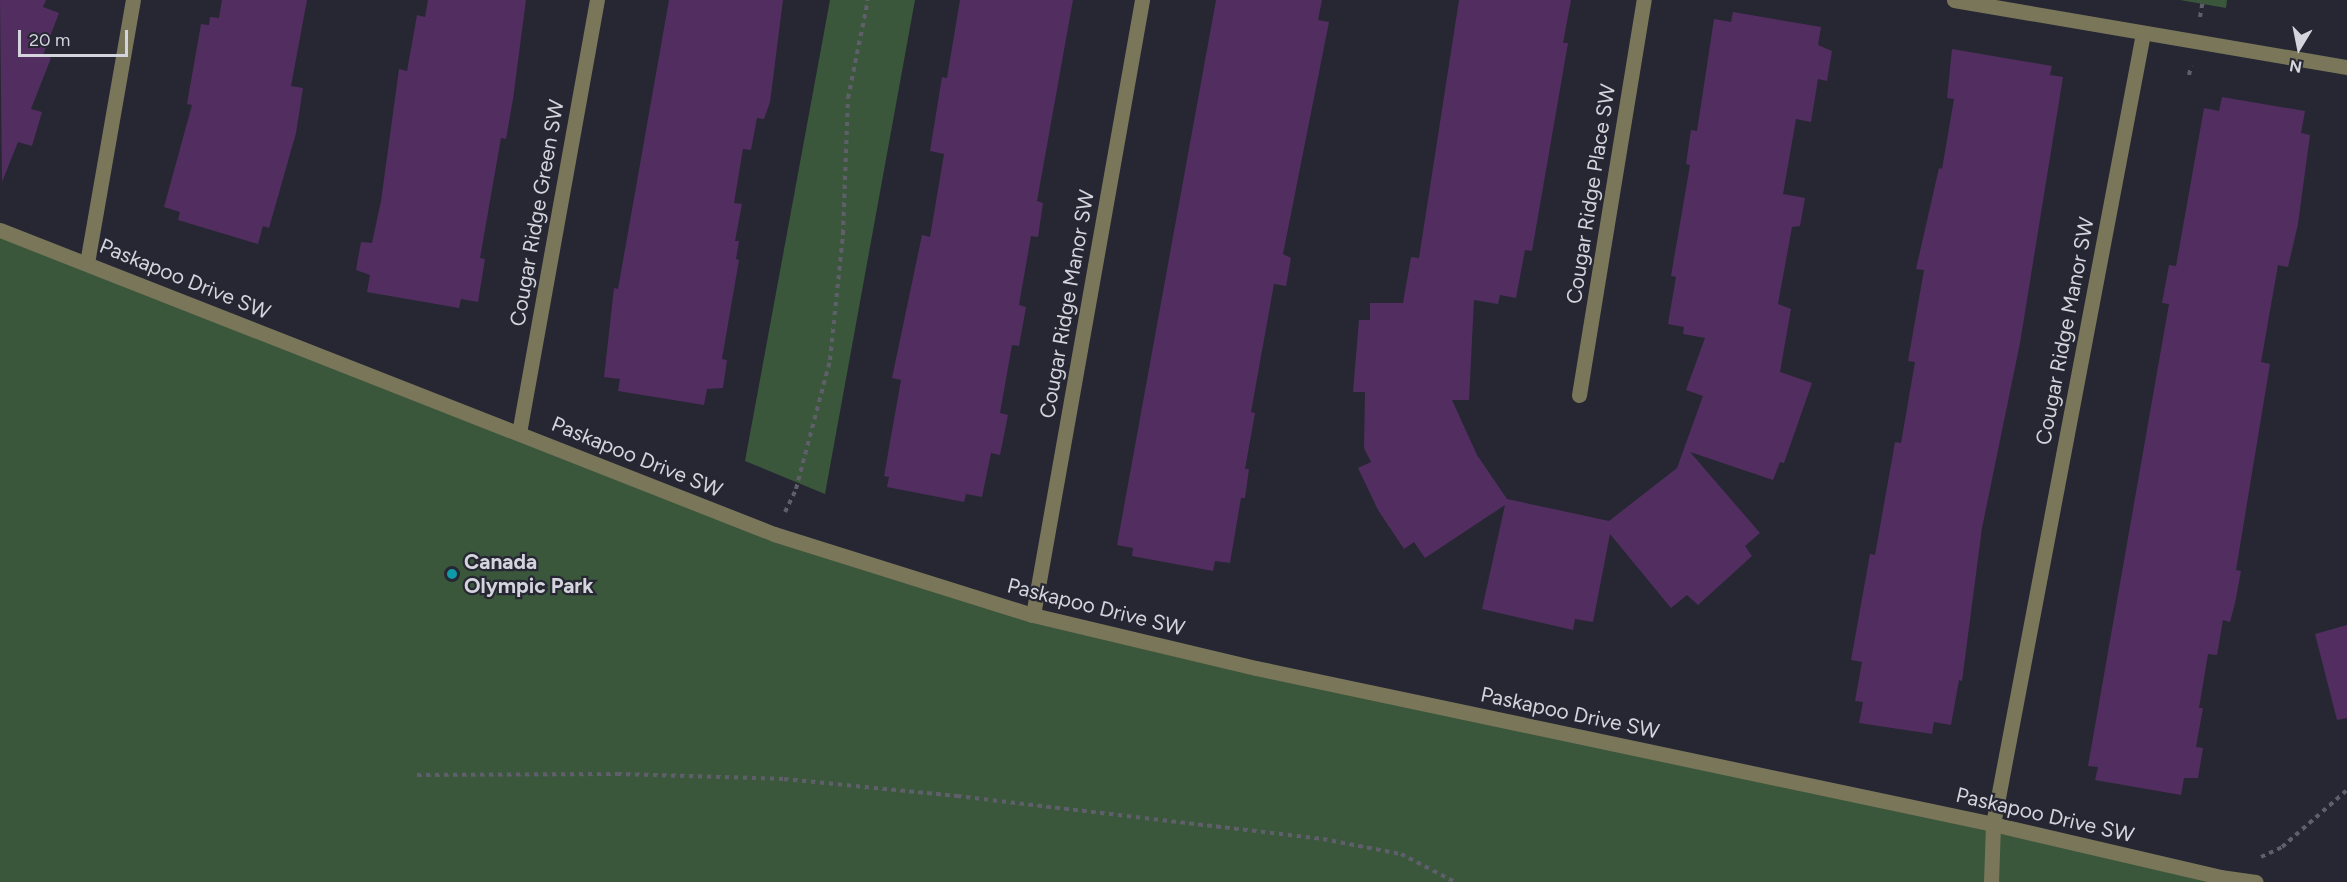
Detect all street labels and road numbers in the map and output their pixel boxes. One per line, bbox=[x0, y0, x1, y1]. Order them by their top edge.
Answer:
street label: Cougar Ridge Place SW bbox=[1561, 82, 1621, 306]
street label: Cougar Ridge Green SW bbox=[505, 98, 569, 328]
street label: Cougar Ridge Manor SW bbox=[1035, 188, 1099, 420]
street label: Cougar Ridge Manor SW bbox=[2031, 215, 2099, 447]
street label: Paskapoo Drive SW bbox=[96, 233, 274, 325]
street label: Paskapoo Drive SW bbox=[548, 411, 726, 503]
street label: Paskapoo Drive SW bbox=[1005, 573, 1187, 641]
street label: Paskapoo Drive SW bbox=[1478, 682, 1662, 744]
street label: Paskapoo Drive SW bbox=[1954, 782, 2136, 848]

